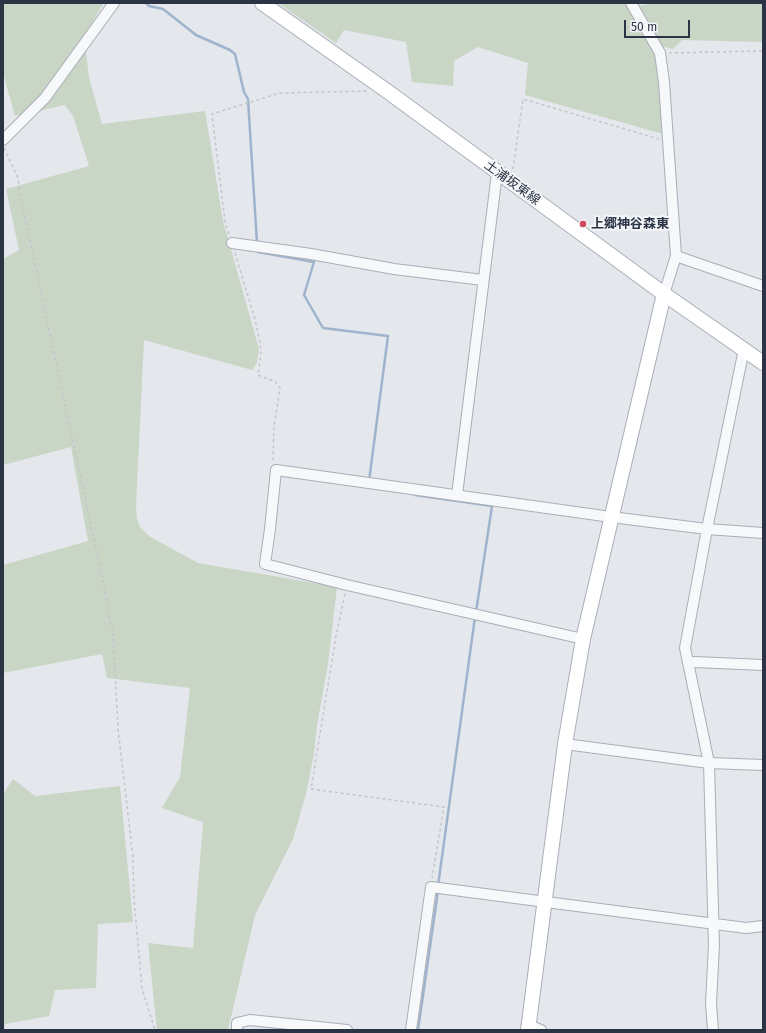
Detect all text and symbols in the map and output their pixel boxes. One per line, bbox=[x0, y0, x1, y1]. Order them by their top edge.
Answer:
scale bar bbox=[626, 12, 692, 38]
text: 50 m bbox=[631, 20, 657, 34]
street label: 土浦坂東線 bbox=[481, 158, 543, 208]
place label: 上郷神谷森東 bbox=[591, 216, 669, 232]
marker: 上郷神谷森東 bbox=[578, 219, 588, 229]

